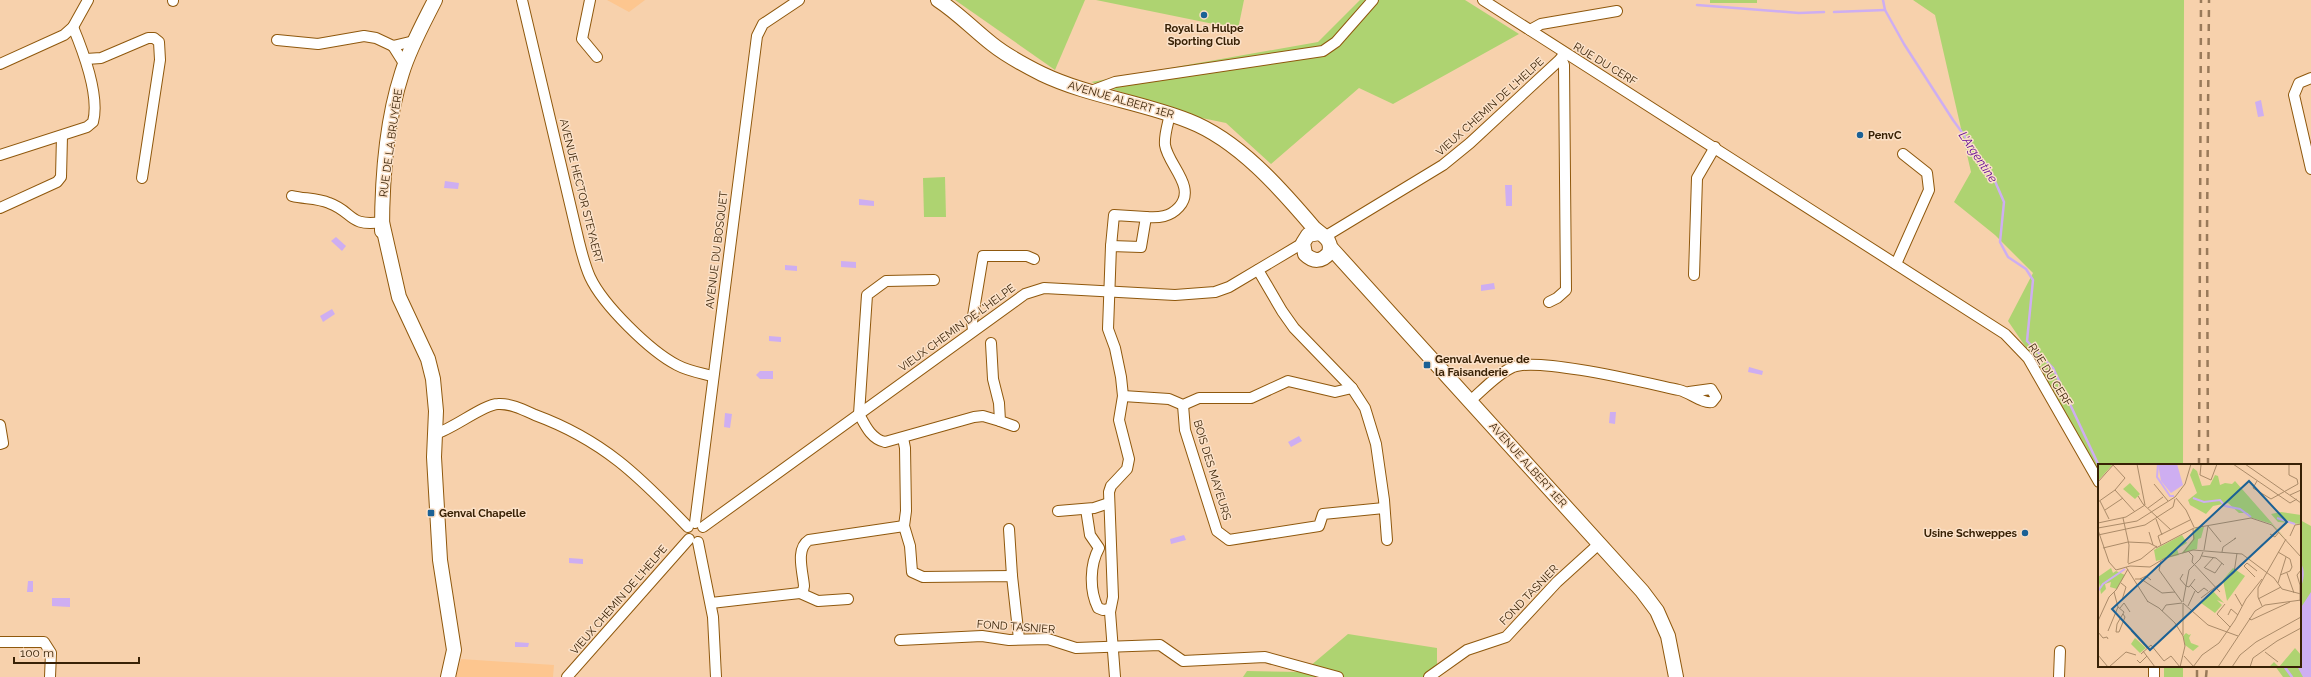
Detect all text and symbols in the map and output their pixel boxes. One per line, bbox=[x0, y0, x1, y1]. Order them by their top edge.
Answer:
marker: Royal La Hulpe Sporting Club bbox=[1199, 10, 1209, 20]
place label: Royal La Hulpe Sporting Club bbox=[1164, 22, 1244, 48]
street label: RUE DU CERF bbox=[1571, 40, 1640, 88]
street label: VIEUX CHEMIN DE L'HELPE bbox=[1433, 55, 1547, 159]
street label: AVENUE ALBERT 1ER bbox=[1066, 79, 1176, 121]
street label: RUE DE LA BRUYÈRE bbox=[376, 88, 405, 198]
street label: AVENUE HECTOR STEYAERT bbox=[557, 117, 605, 265]
place label: PenvC bbox=[1868, 129, 1902, 142]
water label: L'Argentine bbox=[1956, 129, 2000, 186]
marker: PenvC bbox=[1855, 130, 1865, 140]
street label: AVENUE DU BOSQUET bbox=[703, 190, 731, 310]
street label: VIEUX CHEMIN DE L'HELPE bbox=[896, 281, 1018, 375]
street label: RUE DU CERF bbox=[2025, 341, 2075, 409]
place label: Genval Avenue de la Faisanderie bbox=[1435, 353, 1530, 379]
marker: Genval Avenue de la Faisanderie bbox=[1422, 360, 1432, 370]
street label: BOIS DES MAYEURS bbox=[1191, 418, 1234, 522]
street label: AVENUE ALBERT 1ER bbox=[1486, 420, 1570, 510]
inset map bbox=[2098, 464, 2301, 667]
place label: Genval Chapelle bbox=[439, 507, 526, 520]
marker: Genval Chapelle bbox=[426, 508, 436, 518]
place label: Usine Schweppes bbox=[1924, 527, 2018, 540]
marker: Usine Schweppes bbox=[2020, 528, 2030, 538]
street label: VIEUX CHEMIN DE L'HELPE bbox=[568, 542, 670, 657]
street label: FOND TASNIER bbox=[1497, 562, 1561, 628]
street label: FOND TASNIER bbox=[976, 618, 1056, 636]
scale bar bbox=[14, 639, 139, 665]
text: 100 m bbox=[20, 646, 54, 660]

